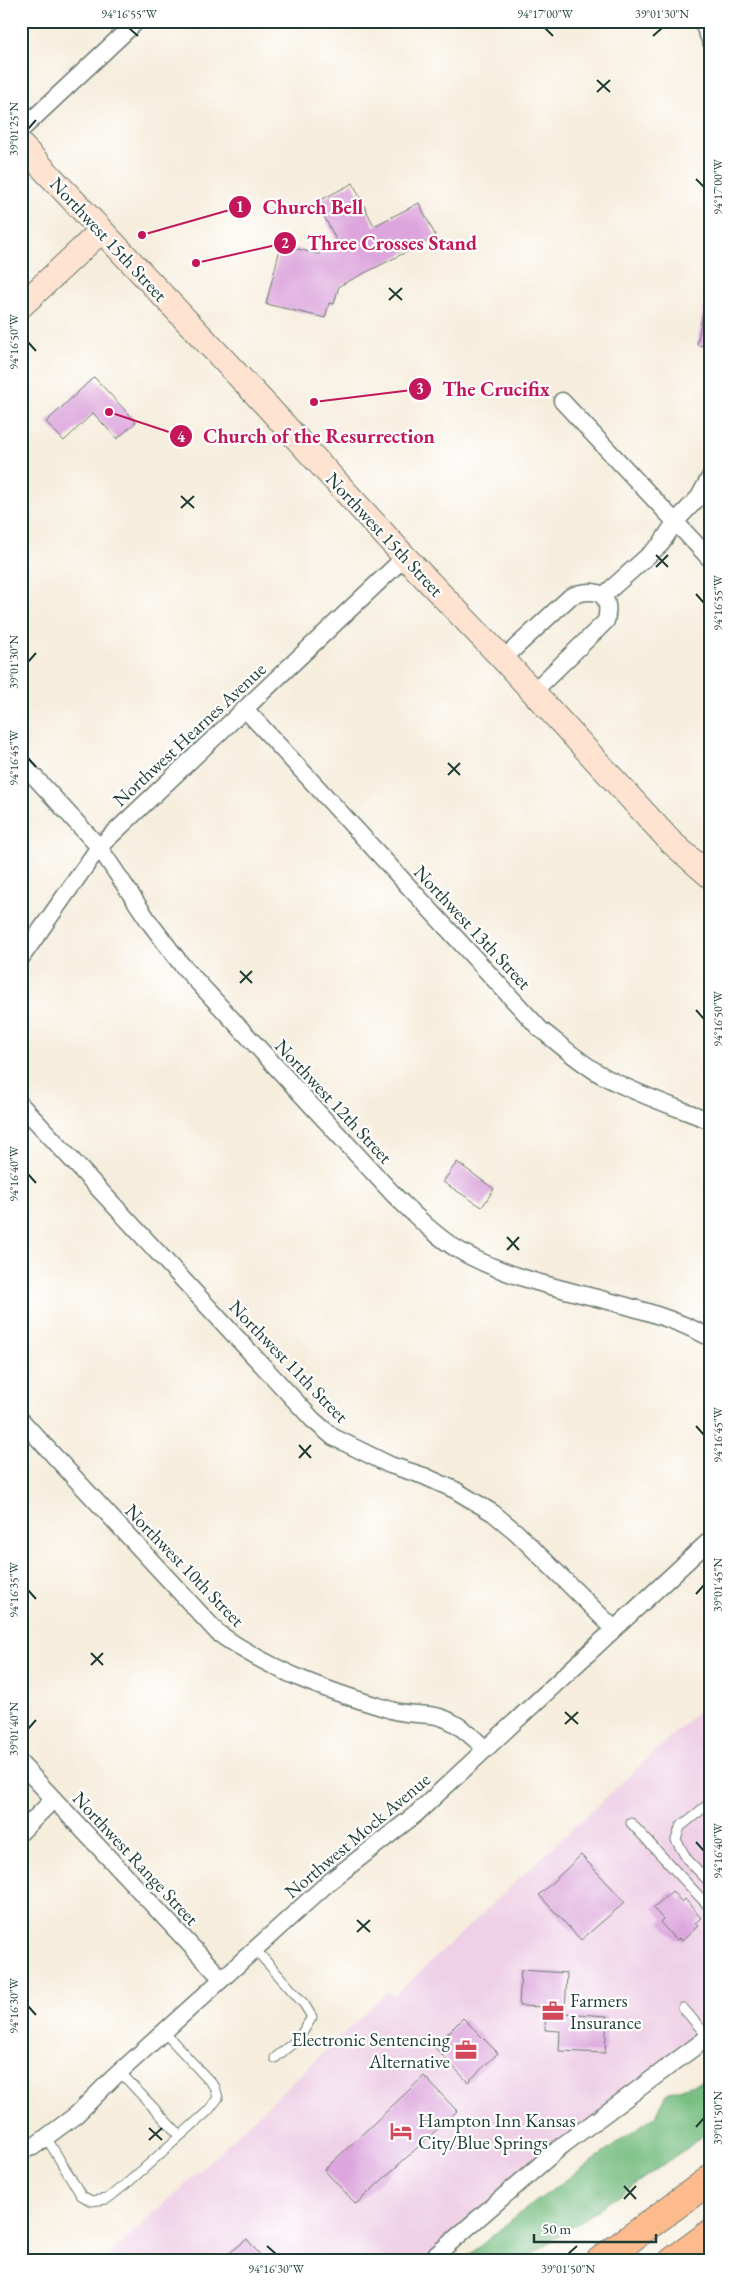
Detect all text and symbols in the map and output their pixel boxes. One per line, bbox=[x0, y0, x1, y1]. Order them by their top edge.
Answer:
text: 94°16'55"W bbox=[101, 6, 158, 22]
text: 94°17'00"W bbox=[517, 6, 574, 22]
text: 39°01'30"N bbox=[635, 6, 689, 22]
text: 39°01'25"N bbox=[6, 102, 22, 156]
text: 94°17'00"W bbox=[710, 158, 726, 215]
street label: Northwest 15th Street bbox=[44, 172, 173, 307]
callout: Church Bell bbox=[228, 190, 373, 225]
text: Church Bell bbox=[263, 194, 364, 220]
text: 1 bbox=[236, 197, 244, 216]
callout: Three Crosses Stand bbox=[272, 225, 487, 260]
text: Three Crosses Stand bbox=[307, 230, 477, 256]
text: 2 bbox=[281, 233, 289, 252]
text: 94°16'50"W bbox=[6, 313, 22, 370]
callout: The Crucifix bbox=[407, 371, 560, 406]
text: The Crucifix bbox=[442, 376, 550, 402]
text: 3 bbox=[416, 379, 424, 398]
callout: Church of the Resurrection bbox=[168, 419, 445, 454]
text: Church of the Resurrection bbox=[203, 423, 435, 449]
text: 4 bbox=[177, 427, 186, 446]
street label: Northwest 15th Street bbox=[320, 467, 449, 602]
text: 94°16'55"W bbox=[710, 574, 726, 631]
text: 39°01'30"N bbox=[6, 635, 22, 689]
street label: Northwest Hearnes Avenue bbox=[107, 657, 271, 812]
text: 94°16'45"W bbox=[6, 729, 22, 786]
street label: Northwest 13th Street bbox=[408, 860, 537, 995]
text: 94°16'50"W bbox=[710, 990, 726, 1047]
street label: Northwest 12th Street bbox=[269, 1034, 398, 1169]
text: 94°16'40"W bbox=[6, 1145, 22, 1202]
street label: Northwest 11th Street bbox=[224, 1295, 354, 1428]
text: 94°16'45"W bbox=[710, 1406, 726, 1463]
street label: Northwest 10th Street bbox=[120, 1499, 250, 1632]
text: 39°01'45"N bbox=[710, 1558, 726, 1612]
text: 94°16'35"W bbox=[6, 1561, 22, 1618]
text: 39°01'40"N bbox=[6, 1702, 22, 1756]
street label: Northwest Mock Avenue bbox=[279, 1767, 435, 1904]
street label: Northwest Range Street bbox=[67, 1786, 204, 1931]
text: 94°16'40"W bbox=[710, 1822, 726, 1879]
text: 94°16'30"W bbox=[6, 1977, 22, 2034]
place label: Farmers Insurance bbox=[570, 1988, 641, 2035]
office icon: Farmers Insurance bbox=[540, 1998, 566, 2024]
place label: Electronic Sentencing Alternative bbox=[291, 2027, 451, 2074]
office icon: Electronic Sentencing Alternative bbox=[453, 2037, 479, 2063]
text: 39°01'50"N bbox=[710, 2091, 726, 2145]
place label: Hampton Inn Kansas City/Blue Springs bbox=[418, 2108, 576, 2155]
hotel icon: Hampton Inn Kansas City/Blue Springs bbox=[388, 2118, 414, 2144]
scale bar bbox=[534, 2212, 657, 2244]
text: 50 m bbox=[542, 2219, 571, 2238]
text: 94°16'30"W bbox=[248, 2261, 305, 2277]
text: 39°01'50"N bbox=[541, 2261, 595, 2277]

